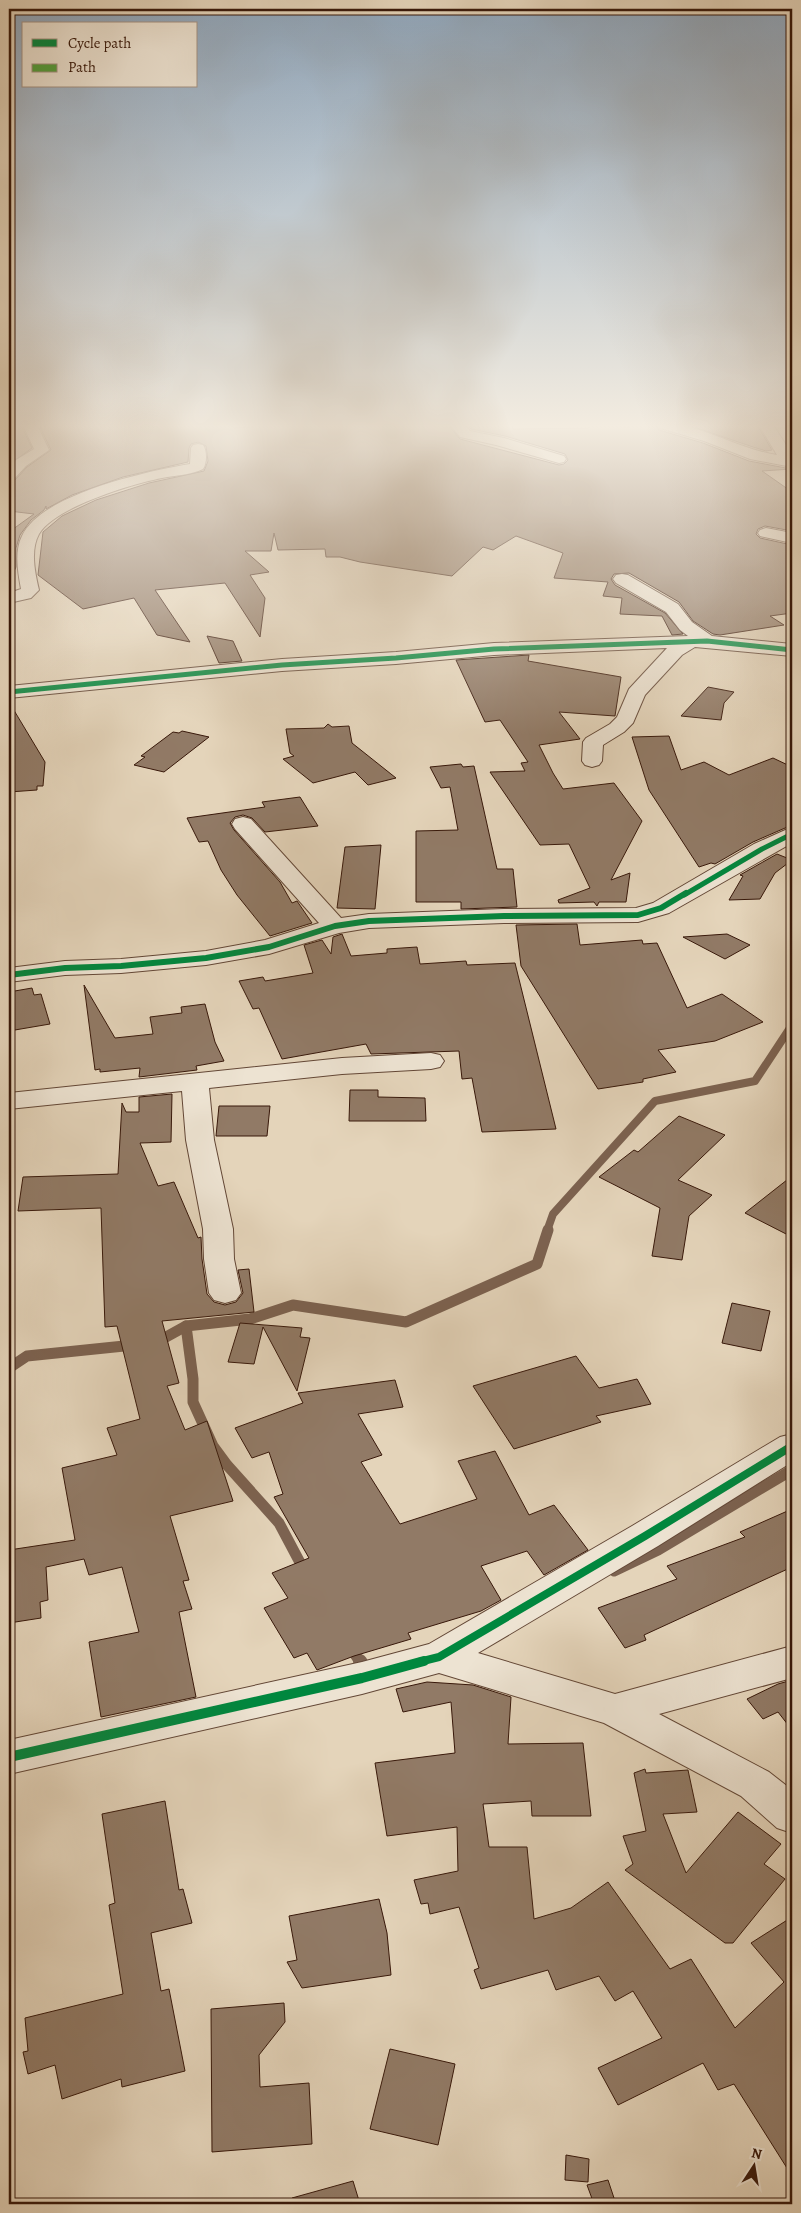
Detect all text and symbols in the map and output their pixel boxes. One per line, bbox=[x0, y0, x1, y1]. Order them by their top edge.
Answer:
legend bbox=[22, 22, 198, 88]
text: Cycle path bbox=[68, 33, 131, 53]
text: Path bbox=[68, 57, 96, 77]
north arrow bbox=[728, 2140, 778, 2190]
text: N bbox=[750, 2143, 764, 2164]

